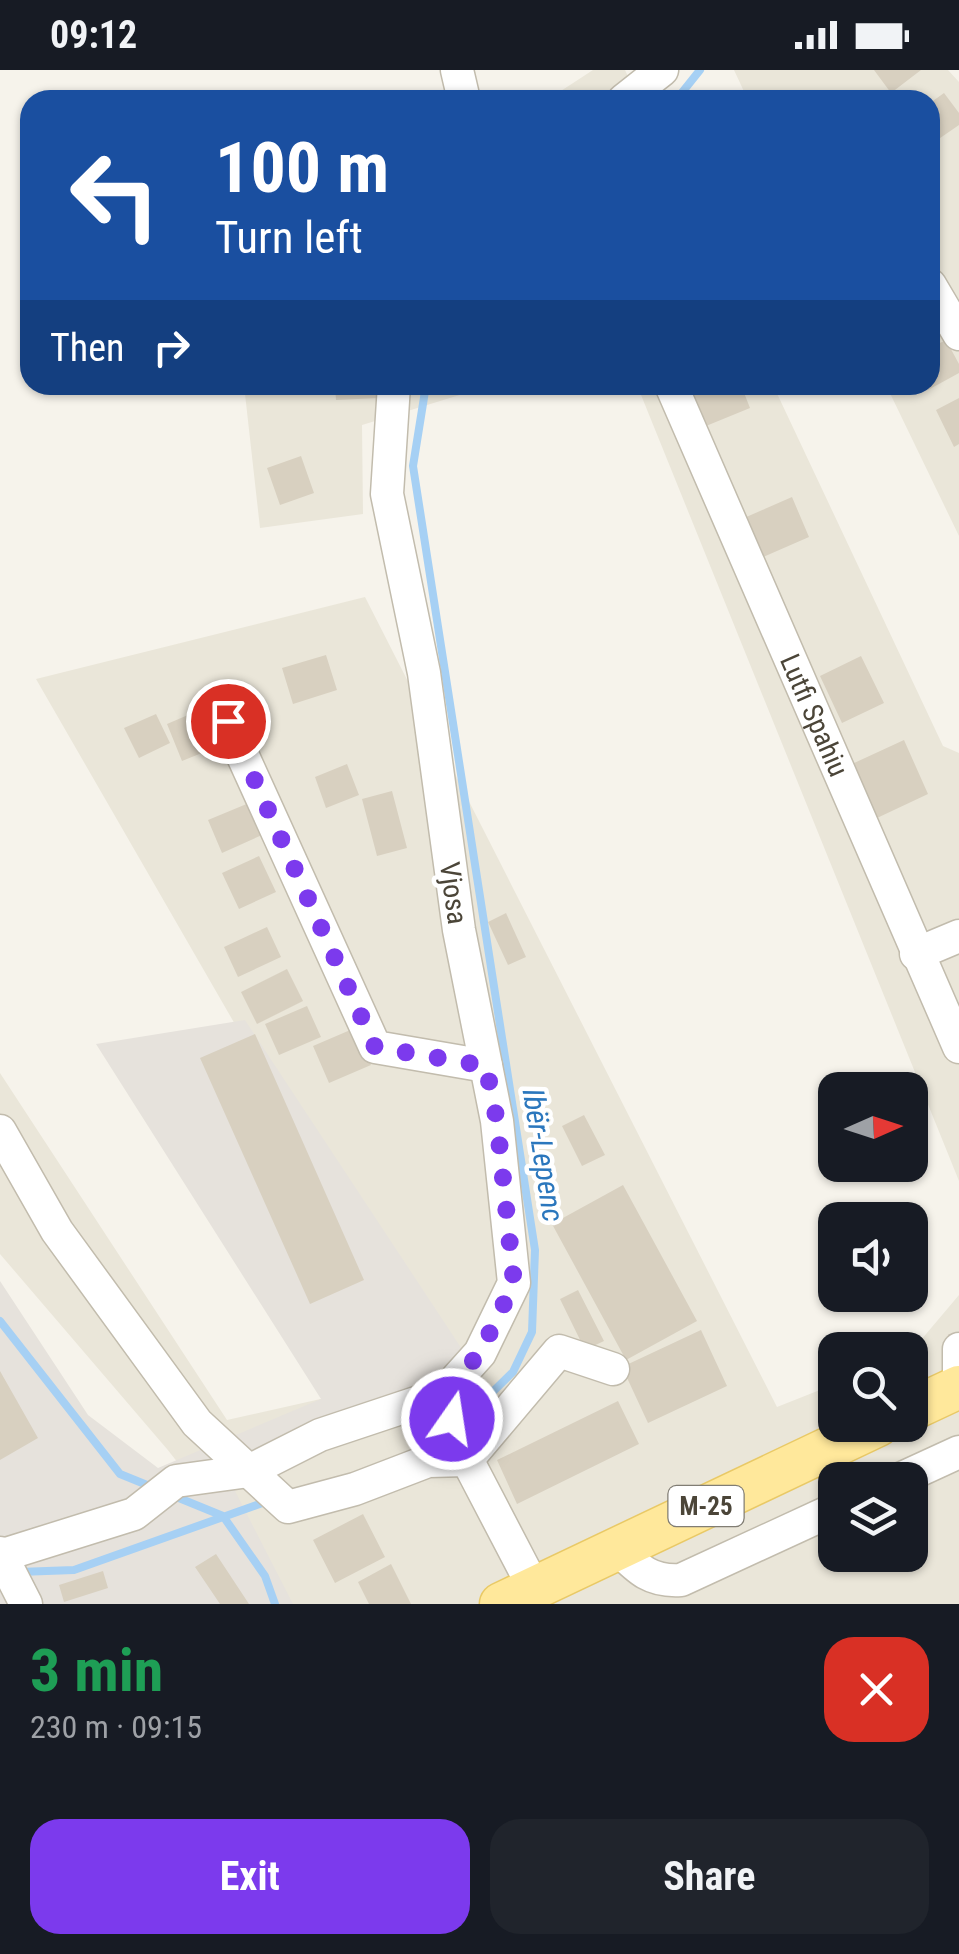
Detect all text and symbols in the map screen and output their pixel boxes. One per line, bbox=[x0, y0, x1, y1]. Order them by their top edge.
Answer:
text: 09:12 bbox=[50, 13, 137, 57]
text: 100 m bbox=[215, 127, 389, 209]
icon: left bbox=[50, 130, 180, 260]
text: Turn left bbox=[215, 211, 363, 264]
icon: right bbox=[144, 320, 199, 375]
text: Then bbox=[50, 326, 124, 370]
street label: Lutfi Spahiu bbox=[773, 649, 855, 782]
pin bbox=[186, 679, 271, 764]
icon: arrive bbox=[201, 694, 256, 749]
street label: Vjosa bbox=[433, 860, 474, 926]
north arrow bbox=[818, 1072, 928, 1182]
map controls bbox=[818, 1072, 928, 1572]
water label: Ibër-Lepenc bbox=[516, 1086, 571, 1224]
button: sound bbox=[818, 1202, 928, 1312]
button: search bbox=[818, 1332, 928, 1442]
position arrow bbox=[400, 1367, 504, 1471]
button: layers bbox=[818, 1462, 928, 1572]
road number: M-25 bbox=[668, 1486, 744, 1526]
text: 3 min bbox=[30, 1635, 163, 1706]
button: close bbox=[824, 1637, 929, 1742]
text: 230 m · 09:15 bbox=[30, 1708, 202, 1746]
button: Exit bbox=[30, 1819, 470, 1934]
button: Share bbox=[490, 1819, 929, 1934]

